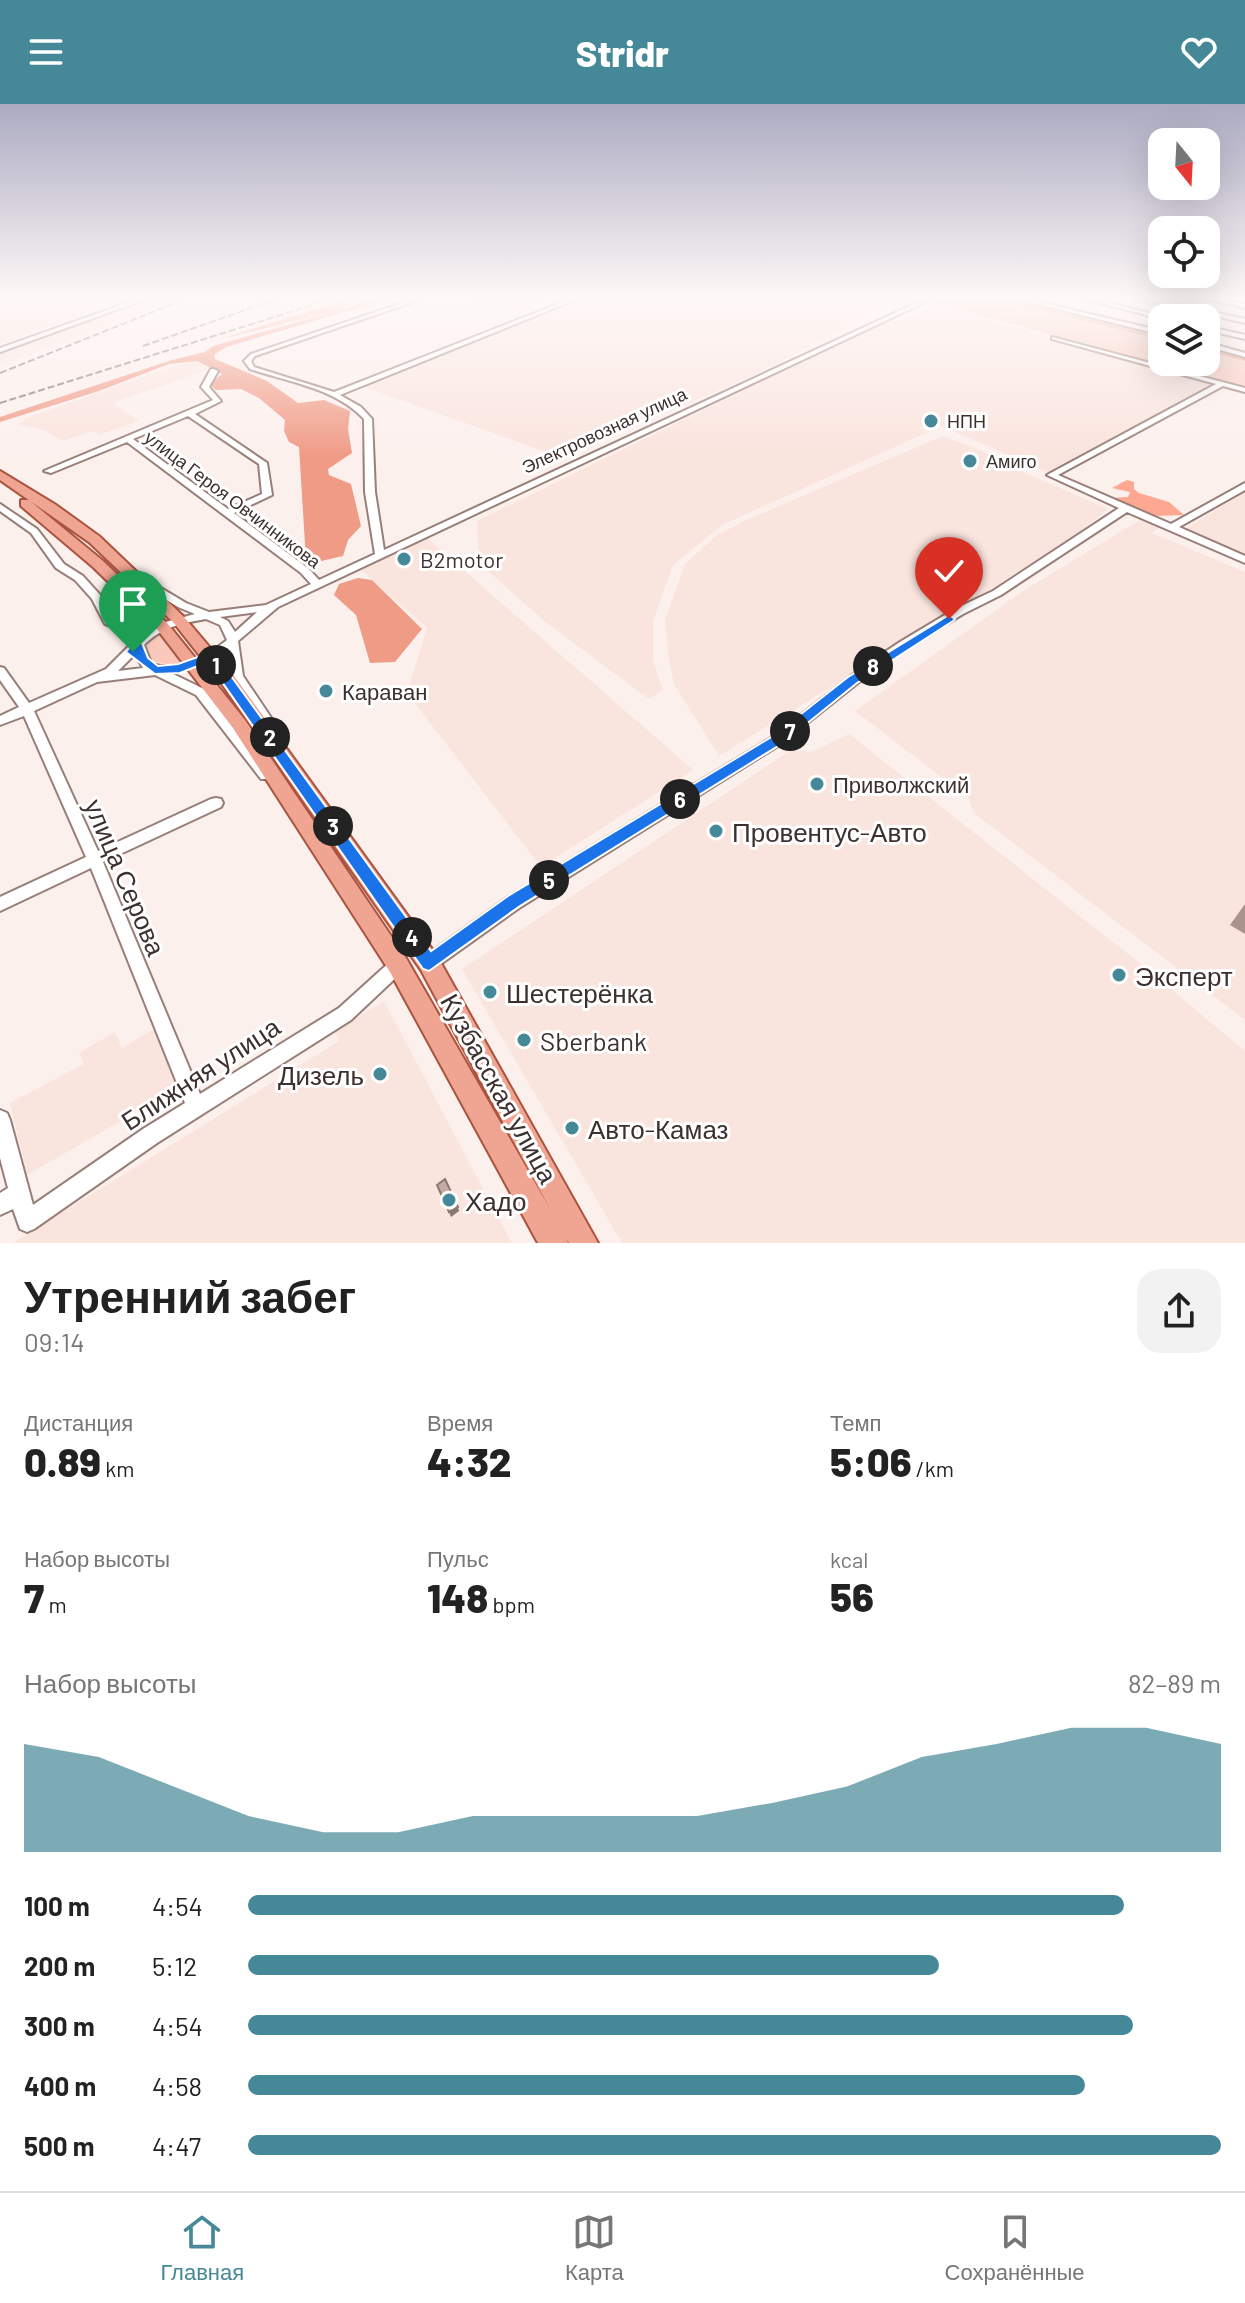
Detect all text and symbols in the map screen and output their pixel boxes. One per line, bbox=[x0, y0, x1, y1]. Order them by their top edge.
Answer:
icon: menu bbox=[24, 30, 68, 74]
icon: heart bbox=[1177, 30, 1221, 74]
text: Stridr bbox=[576, 31, 669, 74]
north arrow bbox=[1148, 128, 1220, 200]
map controls bbox=[1148, 128, 1220, 376]
button: locate bbox=[1148, 216, 1220, 288]
button: layers bbox=[1148, 304, 1220, 376]
street label: Электровозная улица bbox=[518, 382, 691, 478]
place label: НПН bbox=[947, 410, 986, 432]
marker: НПН bbox=[922, 412, 940, 430]
street label: улица Героя Овчинникова bbox=[141, 426, 326, 573]
place label: Амиго bbox=[986, 450, 1037, 472]
marker: Амиго bbox=[961, 452, 979, 470]
pin bbox=[915, 537, 983, 619]
place label: B2motor bbox=[420, 546, 503, 572]
icon: check bbox=[927, 549, 971, 593]
marker: B2motor bbox=[395, 550, 413, 568]
pin bbox=[99, 570, 167, 652]
icon: arrive bbox=[111, 582, 155, 626]
pin: 1 bbox=[196, 645, 236, 685]
pin: 8 bbox=[853, 646, 893, 686]
text: 1 bbox=[212, 652, 220, 678]
text: 8 bbox=[867, 653, 879, 679]
place label: Караван bbox=[342, 678, 427, 705]
marker: Караван bbox=[317, 682, 335, 700]
pin: 7 bbox=[770, 711, 810, 751]
pin: 2 bbox=[250, 717, 290, 757]
text: 7 bbox=[785, 718, 795, 744]
text: 2 bbox=[264, 724, 276, 750]
place label: Приволжский bbox=[833, 771, 969, 798]
marker: Приволжский bbox=[808, 775, 826, 793]
pin: 6 bbox=[660, 779, 700, 819]
text: 6 bbox=[674, 786, 686, 812]
street label: улица Серова bbox=[79, 794, 173, 960]
pin: 3 bbox=[313, 806, 353, 846]
text: 3 bbox=[327, 813, 339, 839]
place label: Провентус-Авто bbox=[732, 816, 927, 847]
marker: Провентус-Авто bbox=[707, 822, 725, 840]
pin: 5 bbox=[529, 860, 569, 900]
text: 5 bbox=[543, 867, 555, 893]
pin: 4 bbox=[392, 917, 432, 957]
text: 4 bbox=[405, 924, 419, 950]
place label: Эксперт bbox=[1135, 960, 1233, 991]
marker: Эксперт bbox=[1110, 966, 1128, 984]
place label: Шестерёнка bbox=[506, 977, 654, 1008]
marker: Шестерёнка bbox=[481, 983, 499, 1001]
street label: Кузбасская улица bbox=[435, 988, 565, 1189]
street label: Ближняя улица bbox=[115, 1010, 286, 1136]
place label: Sberbank bbox=[540, 1025, 647, 1056]
marker: Sberbank bbox=[515, 1031, 533, 1049]
place label: Дизель bbox=[278, 1059, 364, 1090]
marker: Дизель bbox=[371, 1065, 389, 1083]
place label: Авто-Камаз bbox=[588, 1113, 728, 1144]
marker: Авто-Камаз bbox=[563, 1119, 581, 1137]
place label: Хадо bbox=[465, 1185, 526, 1216]
marker: Хадо bbox=[440, 1191, 458, 1209]
text: Утренний забег bbox=[24, 1269, 356, 1322]
button: share bbox=[1137, 1269, 1221, 1353]
text: 09:14 bbox=[24, 1326, 84, 1357]
text: Дистанция bbox=[24, 1409, 133, 1435]
text: Время bbox=[427, 1409, 493, 1435]
text: Темп bbox=[830, 1409, 881, 1435]
text: 0.89 bbox=[24, 1437, 101, 1485]
text: 4:32 bbox=[427, 1437, 512, 1485]
text: 5:06 bbox=[830, 1437, 911, 1485]
text: km bbox=[101, 1455, 134, 1481]
text: /km bbox=[911, 1455, 954, 1481]
text: Набор высоты bbox=[24, 1545, 170, 1571]
text: Пульс bbox=[427, 1545, 489, 1571]
text: kcal bbox=[830, 1546, 868, 1572]
text: 56 bbox=[830, 1572, 874, 1620]
text: 7 bbox=[24, 1573, 44, 1621]
text: 148 bbox=[427, 1573, 488, 1621]
text: m bbox=[44, 1591, 67, 1617]
text: bpm bbox=[488, 1591, 535, 1617]
text: Набор высоты bbox=[24, 1667, 197, 1698]
text: 82–89 m bbox=[1128, 1667, 1221, 1698]
text: 100 m bbox=[24, 1890, 90, 1921]
text: 4:54 bbox=[152, 1890, 203, 1921]
text: 200 m bbox=[24, 1950, 95, 1981]
text: 5:12 bbox=[152, 1950, 197, 1981]
text: 300 m bbox=[24, 2010, 95, 2041]
text: 4:54 bbox=[152, 2010, 203, 2041]
text: 400 m bbox=[24, 2070, 96, 2101]
text: 4:58 bbox=[152, 2070, 202, 2101]
text: 500 m bbox=[24, 2130, 95, 2161]
text: 4:47 bbox=[152, 2130, 201, 2161]
tab: Главная bbox=[160, 2210, 244, 2286]
tab: Карта bbox=[565, 2210, 624, 2286]
tab: Сохранённые bbox=[945, 2210, 1085, 2286]

